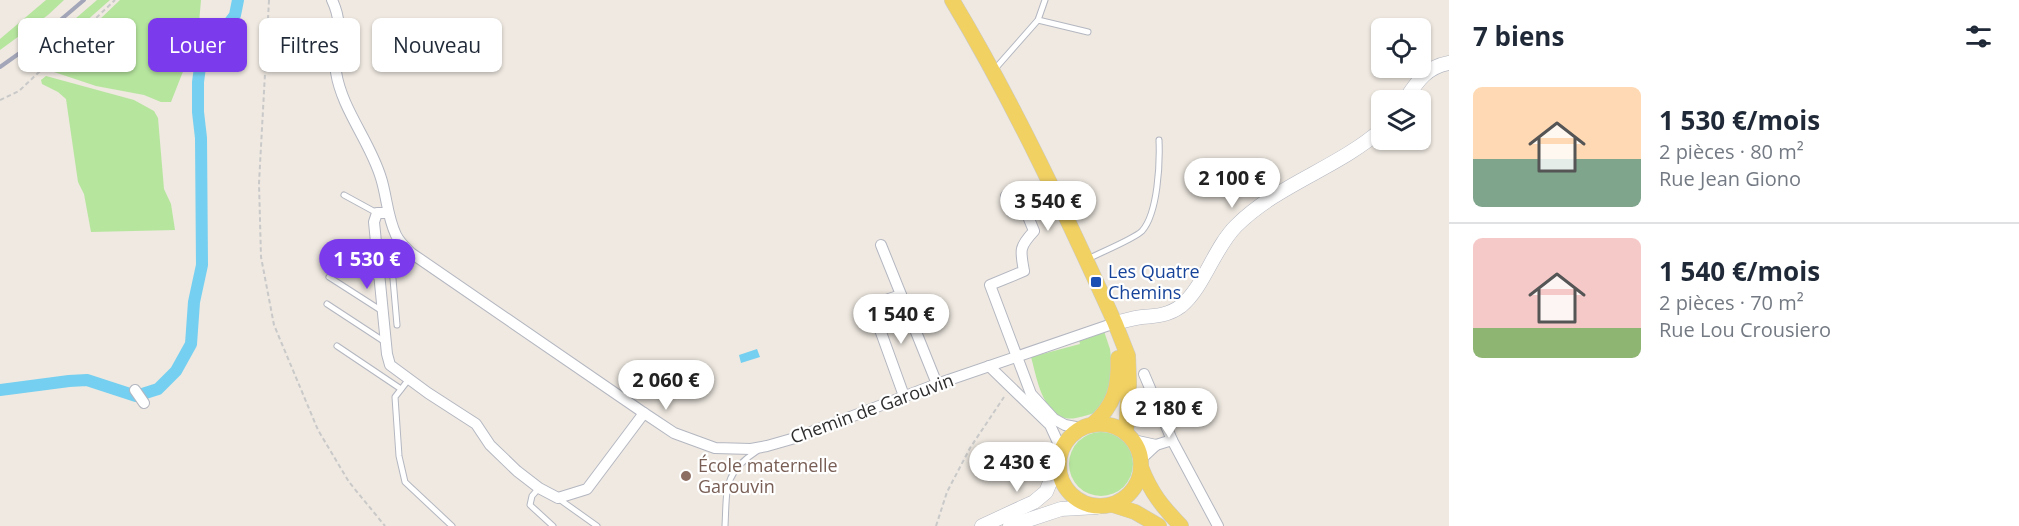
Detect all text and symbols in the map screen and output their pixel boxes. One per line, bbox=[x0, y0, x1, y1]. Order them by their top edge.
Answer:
chip: Acheter bbox=[18, 18, 136, 72]
chip: Louer bbox=[148, 18, 247, 72]
chip: Filtres bbox=[259, 18, 360, 72]
chip: Nouveau bbox=[372, 18, 502, 72]
map controls bbox=[1371, 18, 1431, 150]
button: locate bbox=[1371, 18, 1431, 78]
text: 7 biens bbox=[1473, 18, 1564, 54]
icon: filters bbox=[1962, 20, 1995, 53]
button: layers bbox=[1371, 90, 1431, 150]
text: 1 530 €/mois bbox=[1659, 102, 1820, 138]
icon: home bbox=[1521, 111, 1593, 183]
text: 2 pièces · 80 m² bbox=[1659, 138, 1804, 165]
pin: 2 100 € bbox=[1177, 158, 1287, 209]
text: 2 100 € bbox=[1198, 164, 1266, 191]
text: Rue Jean Giono bbox=[1659, 165, 1801, 192]
pin: 3 540 € bbox=[993, 181, 1103, 232]
text: 3 540 € bbox=[1014, 187, 1082, 214]
pin: 1 530 € bbox=[312, 239, 422, 290]
text: 1 530 € bbox=[333, 245, 401, 272]
text: 1 540 €/mois bbox=[1659, 253, 1820, 289]
place label: Les Quatre Chemins bbox=[1108, 259, 1200, 304]
icon: home bbox=[1521, 262, 1593, 334]
marker: Les Quatre Chemins bbox=[1089, 275, 1103, 289]
text: 2 pièces · 70 m² bbox=[1659, 289, 1804, 316]
pin: 1 540 € bbox=[846, 294, 956, 345]
text: 1 540 € bbox=[867, 300, 935, 327]
text: Rue Lou Crousiero bbox=[1659, 316, 1831, 343]
pin: 2 060 € bbox=[611, 360, 721, 411]
text: 2 060 € bbox=[632, 366, 700, 393]
street label: Chemin de Garouvin bbox=[787, 367, 957, 449]
pin: 2 180 € bbox=[1114, 388, 1224, 439]
text: 2 180 € bbox=[1135, 394, 1203, 421]
pin: 2 430 € bbox=[962, 442, 1072, 493]
text: 2 430 € bbox=[983, 448, 1051, 475]
place label: École maternelle Garouvin bbox=[698, 453, 838, 498]
marker: École maternelle Garouvin bbox=[679, 469, 693, 483]

